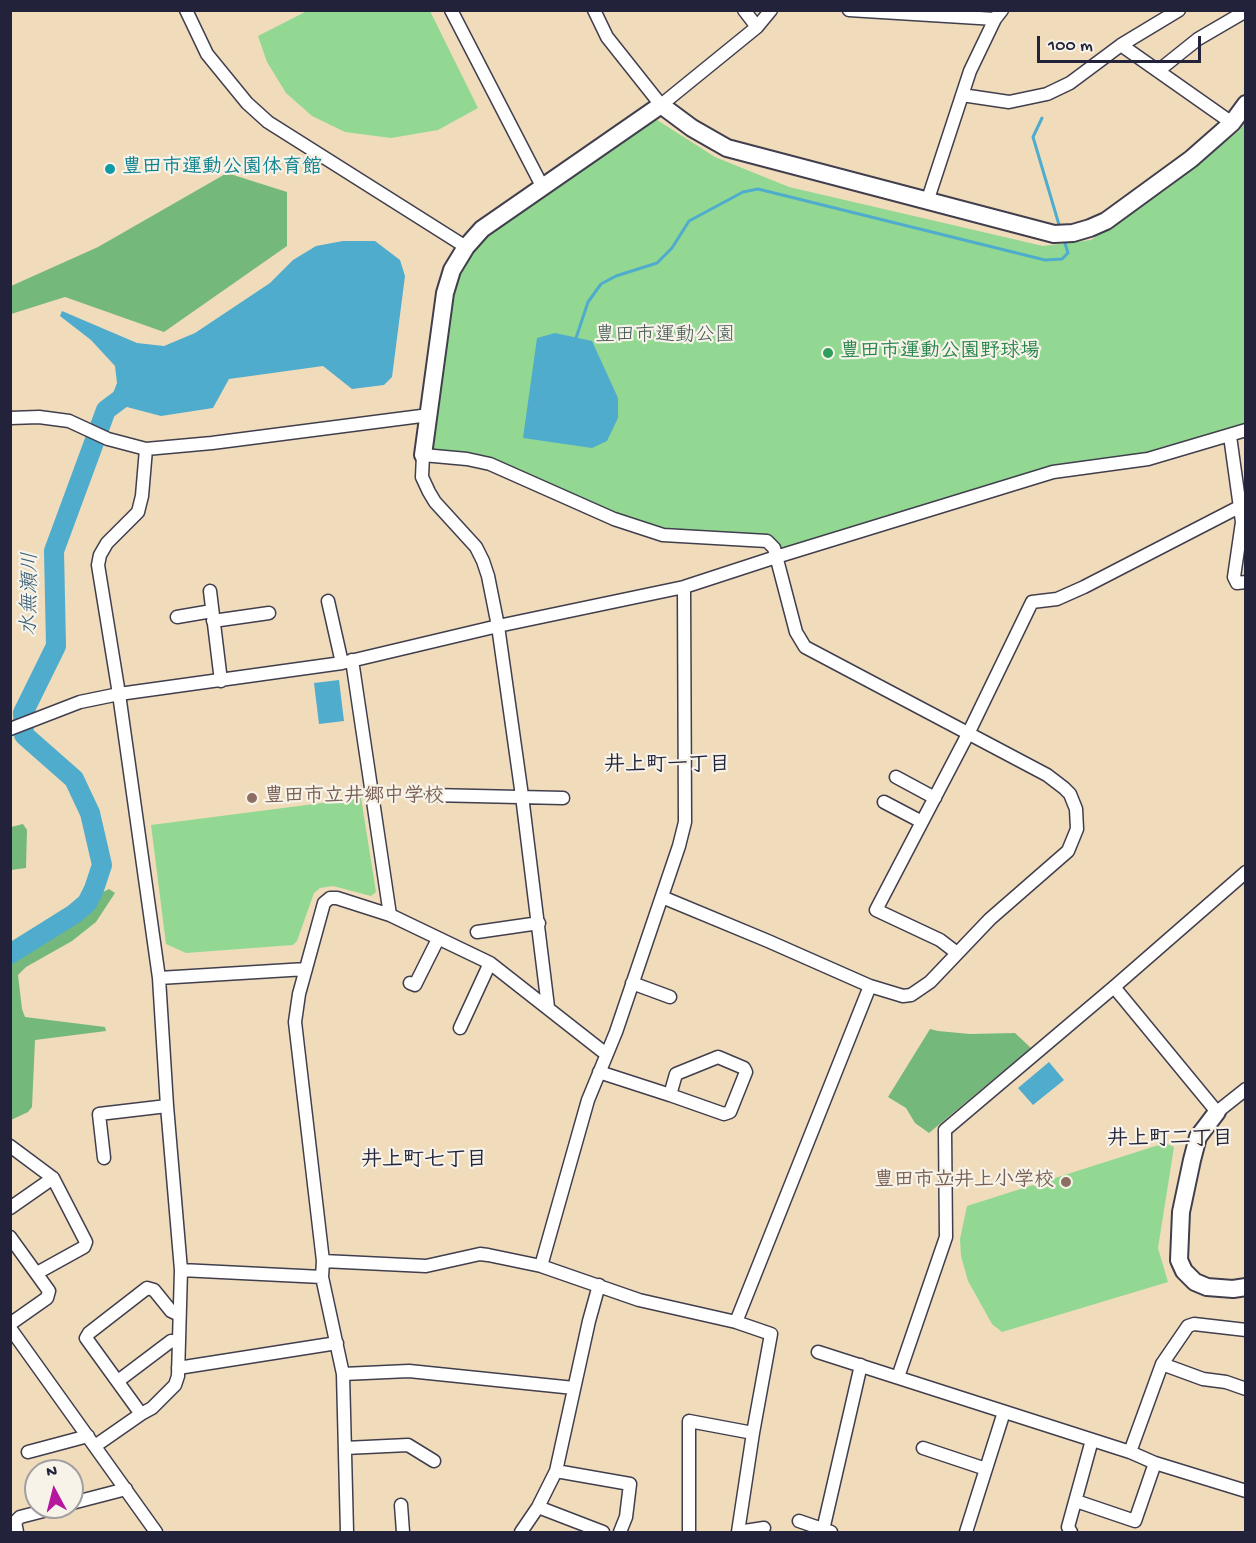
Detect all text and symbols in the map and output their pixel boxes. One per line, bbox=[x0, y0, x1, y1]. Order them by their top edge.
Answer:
scale bar bbox=[1040, 24, 1204, 62]
text: 100 m bbox=[1048, 36, 1093, 57]
place label: 豊田市運動公園体育館 bbox=[122, 157, 322, 181]
marker: 豊田市運動公園体育館 bbox=[103, 162, 117, 176]
park label: 豊田市運動公園 bbox=[595, 325, 735, 349]
place label: 豊田市運動公園野球場 bbox=[840, 341, 1040, 365]
marker: 豊田市運動公園野球場 bbox=[821, 346, 835, 360]
water label: 水無瀬川 bbox=[19, 552, 45, 636]
district label: 井上町一丁目 bbox=[604, 754, 730, 780]
place label: 豊田市立井郷中学校 bbox=[264, 786, 444, 810]
marker: 豊田市立井郷中学校 bbox=[245, 791, 259, 805]
district label: 井上町二丁目 bbox=[1107, 1128, 1233, 1154]
district label: 井上町七丁目 bbox=[361, 1149, 487, 1175]
place label: 豊田市立井上小学校 bbox=[874, 1170, 1054, 1194]
marker: 豊田市立井上小学校 bbox=[1059, 1175, 1073, 1189]
north arrow bbox=[24, 1459, 84, 1519]
text: N bbox=[46, 1463, 58, 1483]

